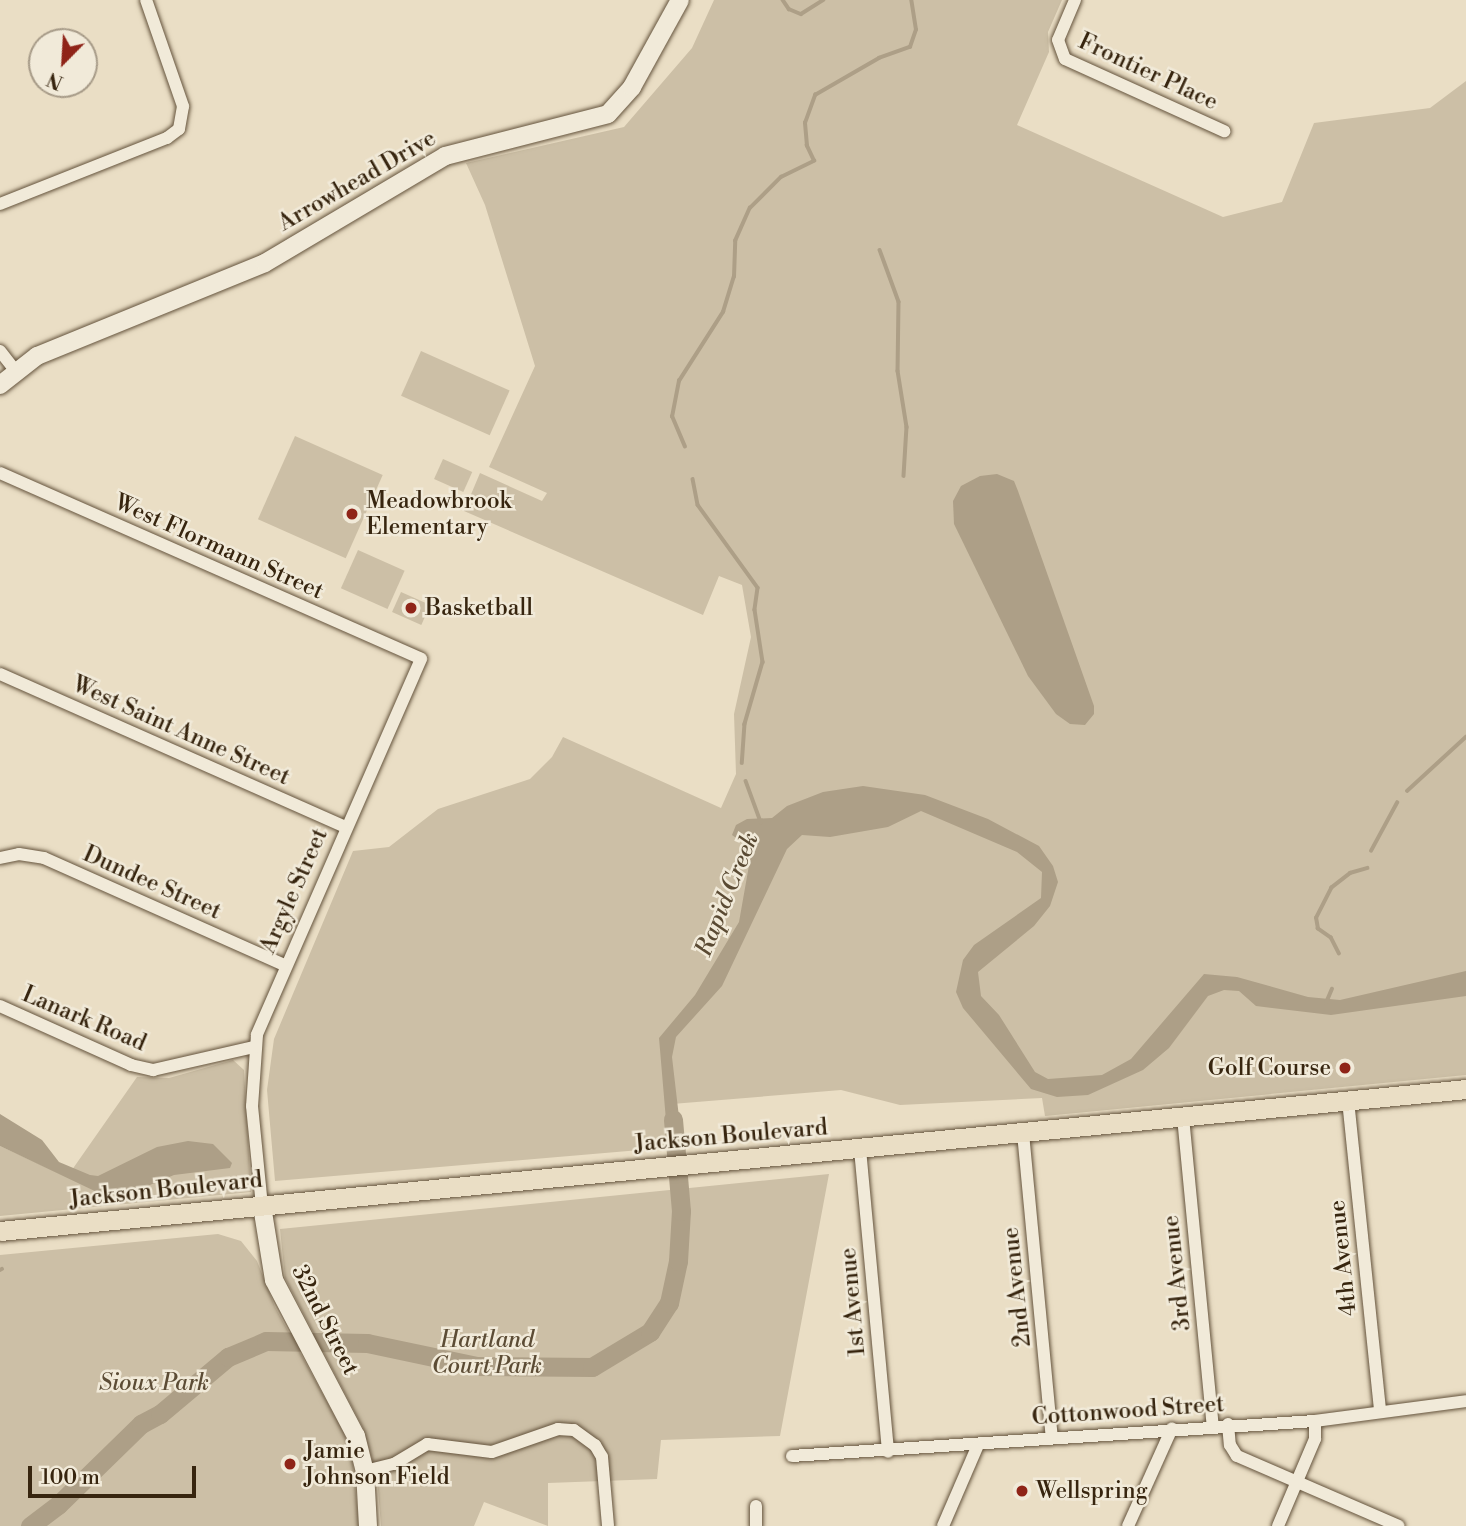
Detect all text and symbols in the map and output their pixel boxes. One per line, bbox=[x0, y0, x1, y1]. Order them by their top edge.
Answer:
north arrow bbox=[28, 28, 98, 98]
street label: Frontier Place bbox=[1074, 28, 1222, 116]
text: N bbox=[44, 66, 67, 94]
street label: Arrowhead Drive bbox=[273, 125, 441, 237]
place label: Meadowbrook Elementary bbox=[366, 487, 512, 541]
street label: West Flormann Street bbox=[110, 488, 328, 606]
marker: Meadowbrook Elementary bbox=[344, 506, 360, 522]
place label: Basketball bbox=[425, 594, 533, 622]
marker: Basketball bbox=[403, 600, 419, 616]
street label: West Saint Anne Street bbox=[68, 671, 294, 791]
street label: Argyle Street bbox=[254, 824, 334, 958]
water label: Rapid Creek bbox=[690, 829, 766, 961]
street label: Dundee Street bbox=[79, 840, 225, 926]
street label: Lanark Road bbox=[18, 981, 150, 1057]
place label: Golf Course bbox=[1208, 1054, 1331, 1082]
marker: Golf Course bbox=[1337, 1060, 1353, 1076]
street label: Jackson Boulevard bbox=[633, 1114, 829, 1158]
street label: Jackson Boulevard bbox=[68, 1166, 264, 1214]
street label: 4th Avenue bbox=[1323, 1199, 1363, 1317]
street label: 3rd Avenue bbox=[1157, 1214, 1197, 1332]
street label: 2nd Avenue bbox=[997, 1226, 1037, 1348]
street label: 1st Avenue bbox=[835, 1247, 871, 1357]
street label: 32nd Street bbox=[286, 1260, 364, 1380]
park label: Hartland Court Park bbox=[432, 1326, 542, 1380]
park label: Sioux Park bbox=[99, 1369, 209, 1397]
street label: Cottonwood Street bbox=[1031, 1391, 1225, 1431]
place label: Jamie Johnson Field bbox=[304, 1437, 450, 1491]
scale bar bbox=[32, 1452, 200, 1496]
marker: Jamie Johnson Field bbox=[282, 1456, 298, 1472]
text: 100 m bbox=[41, 1465, 100, 1491]
place label: Wellspring bbox=[1036, 1477, 1148, 1505]
marker: Wellspring bbox=[1014, 1483, 1030, 1499]

